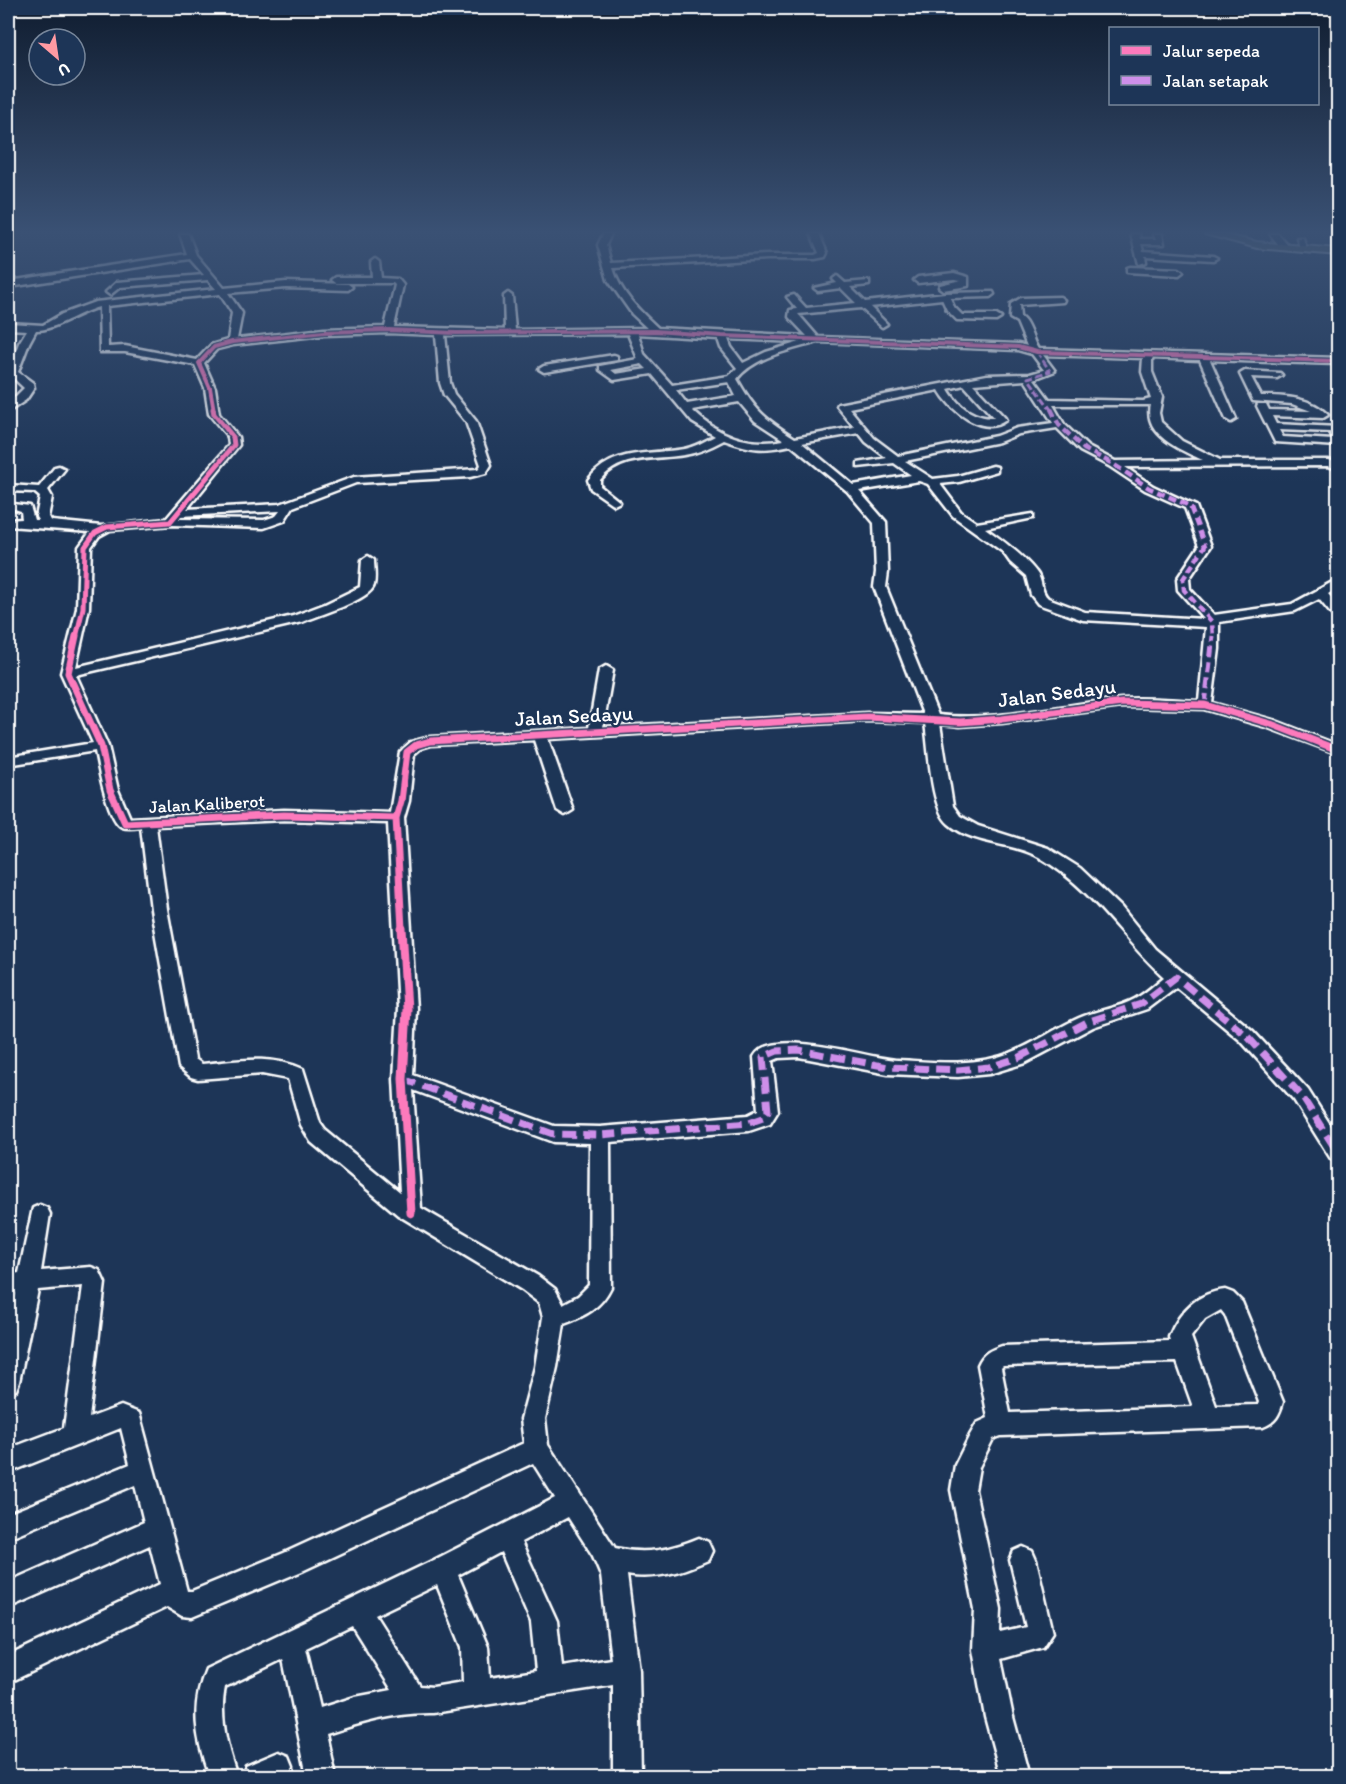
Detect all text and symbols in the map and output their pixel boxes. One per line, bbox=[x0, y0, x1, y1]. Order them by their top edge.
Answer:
north arrow bbox=[27, 27, 87, 87]
legend bbox=[1109, 27, 1319, 105]
text: Jalur sepeda bbox=[1163, 40, 1260, 62]
text: U bbox=[55, 59, 73, 81]
text: Jalan setapak bbox=[1163, 70, 1269, 92]
street label: Jalan Sedayu bbox=[997, 673, 1117, 712]
street label: Jalan Sedayu bbox=[514, 700, 634, 731]
street label: Jalan Kaliberot bbox=[148, 790, 266, 818]

